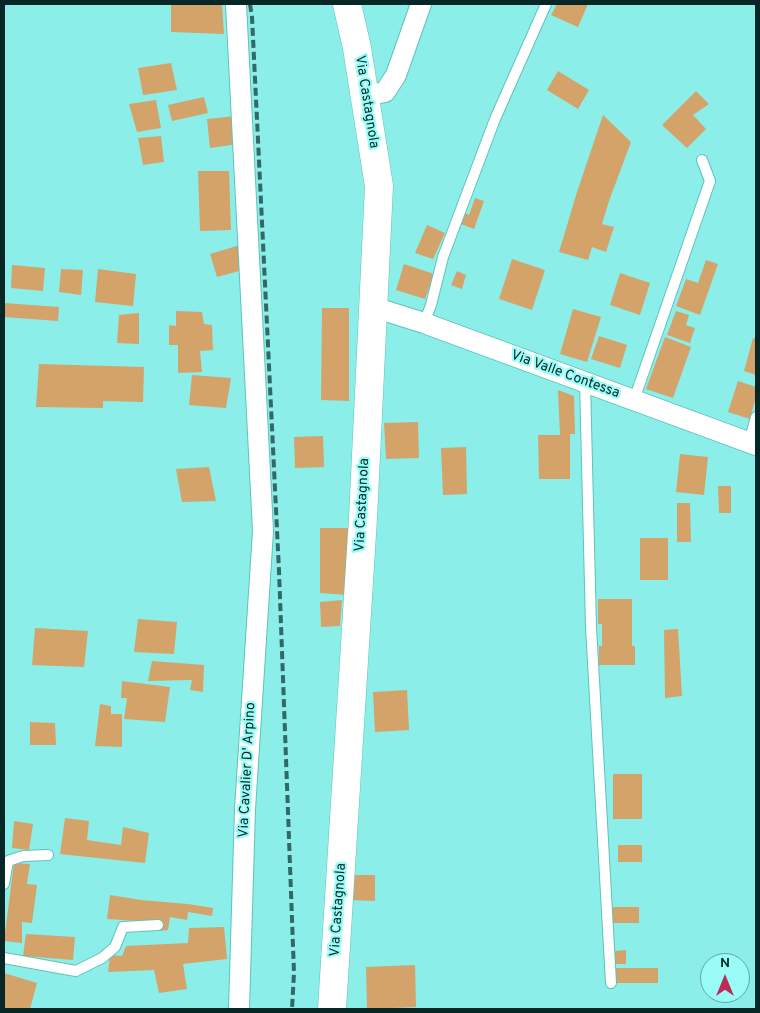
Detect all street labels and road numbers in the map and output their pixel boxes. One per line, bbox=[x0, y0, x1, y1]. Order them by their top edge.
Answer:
street label: Via Castagnola bbox=[350, 54, 382, 150]
street label: Via Valle Contessa bbox=[508, 348, 622, 402]
street label: Via Castagnola bbox=[352, 458, 374, 552]
street label: Via Cavalier D' Arpino bbox=[236, 702, 260, 838]
street label: Via Castagnola bbox=[327, 863, 351, 957]

